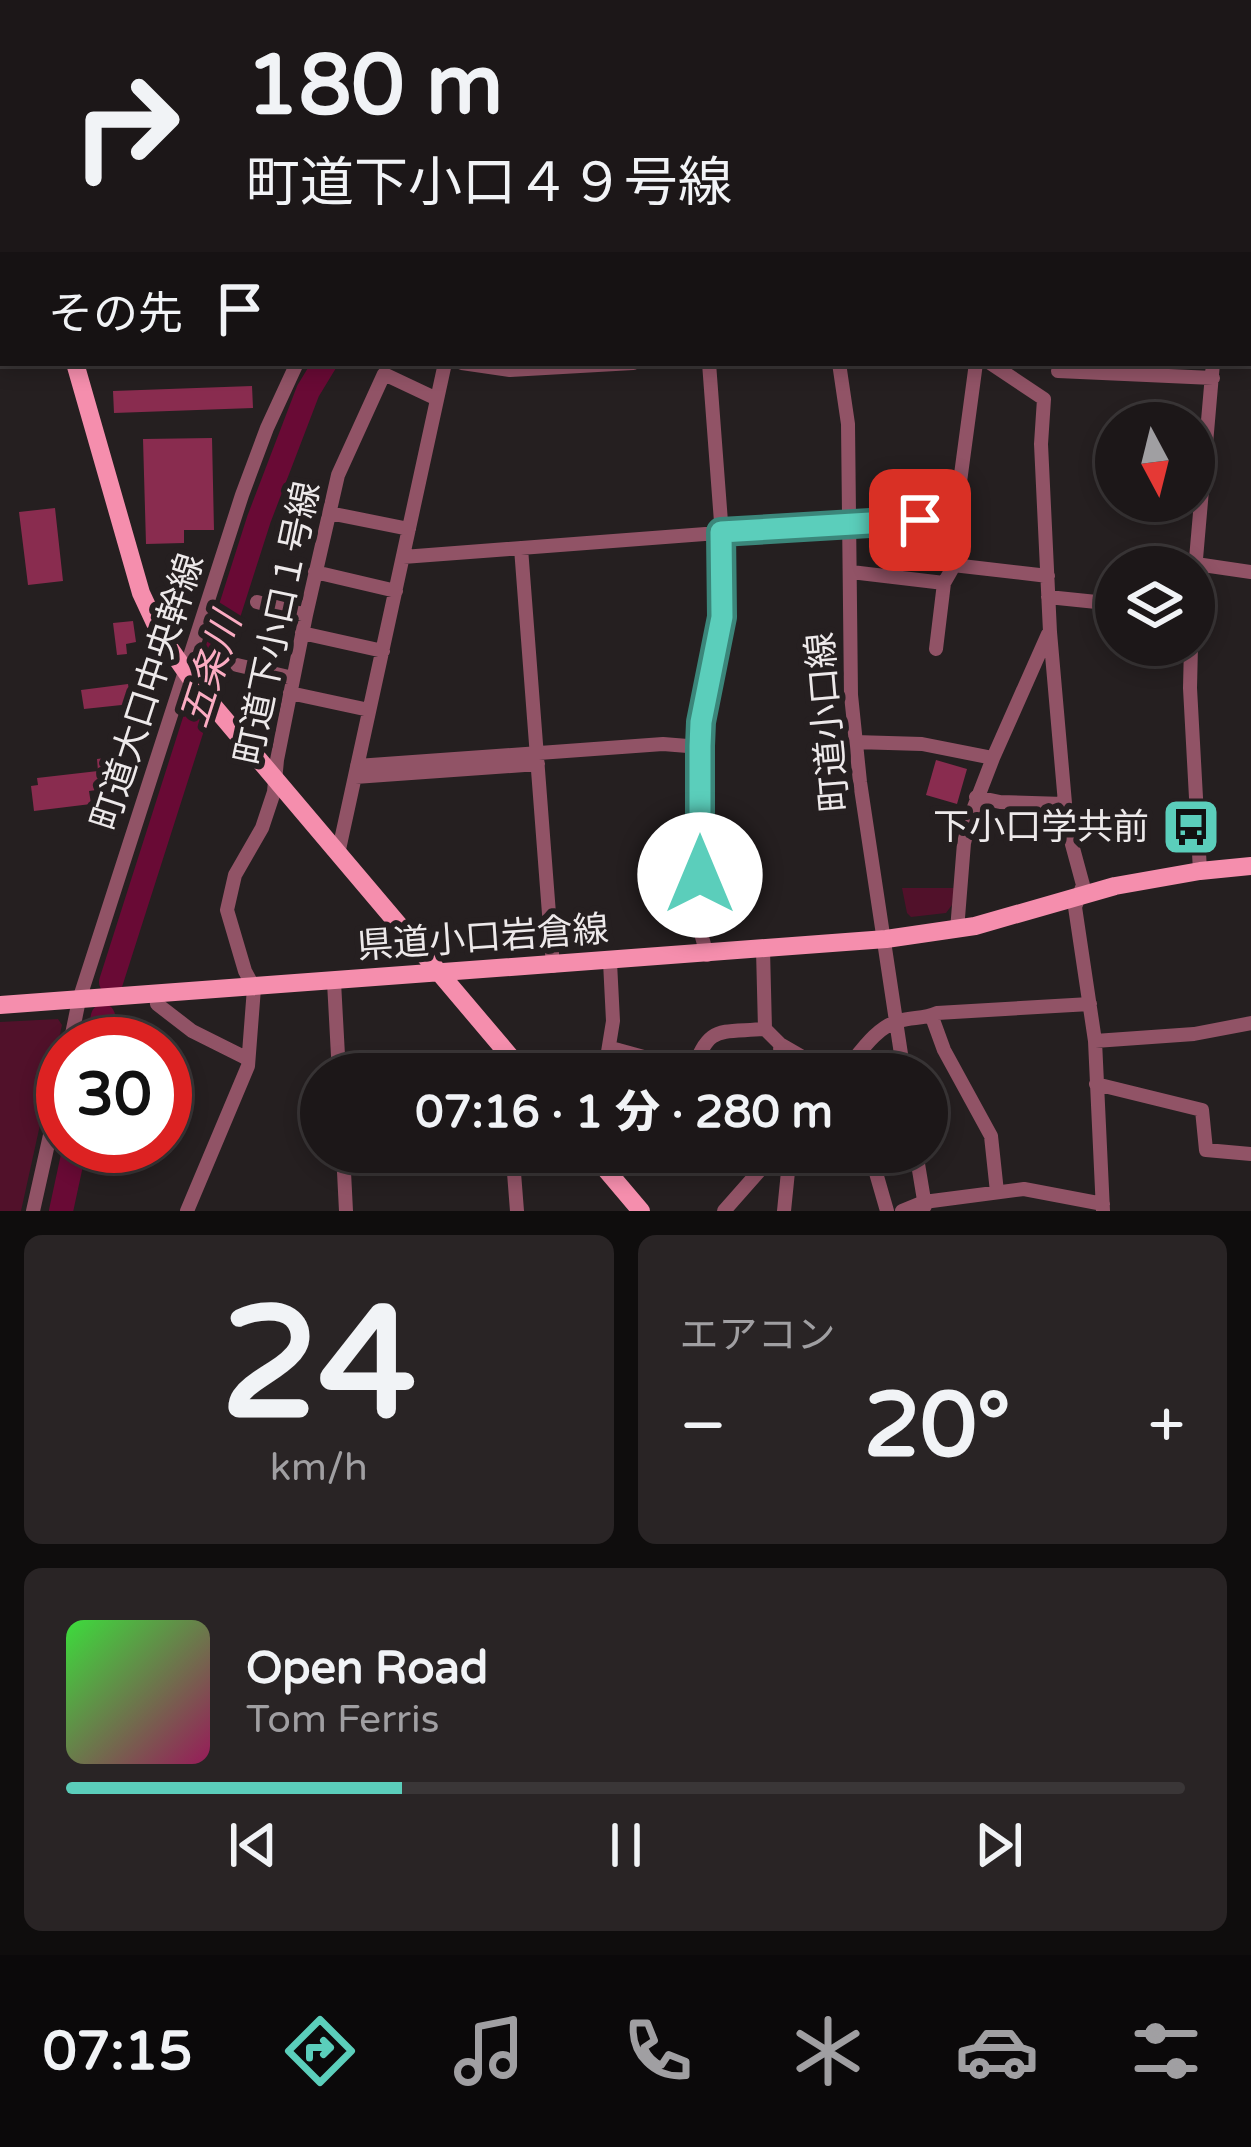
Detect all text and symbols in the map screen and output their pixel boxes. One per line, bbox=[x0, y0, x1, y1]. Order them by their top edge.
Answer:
text: 180 m bbox=[246, 36, 503, 137]
icon: right bbox=[48, 48, 204, 204]
text: 町道下小口４９号線 bbox=[246, 151, 732, 216]
icon: arrive bbox=[207, 276, 273, 342]
text: その先 bbox=[48, 288, 183, 342]
north arrow bbox=[1095, 402, 1215, 522]
map controls bbox=[1095, 402, 1215, 666]
pin bbox=[869, 469, 971, 571]
street label: 町道下小口１号線 bbox=[227, 478, 329, 768]
icon: arrive bbox=[887, 487, 953, 553]
button: layers bbox=[1095, 546, 1215, 666]
street label: 町道大口中央幹線 bbox=[83, 548, 213, 836]
water label: 五条川 bbox=[171, 603, 253, 733]
street label: 町道小口線 bbox=[799, 630, 857, 814]
bus stop icon: 下小口学共前 bbox=[1160, 796, 1222, 858]
place label: 下小口学共前 bbox=[933, 806, 1149, 849]
position arrow bbox=[637, 812, 763, 938]
street label: 県道小口岩倉線 bbox=[356, 908, 610, 968]
speed limit sign: 30 bbox=[36, 1017, 192, 1173]
text: 07:16 · 1 分 · 280 m bbox=[415, 1086, 833, 1140]
text: 24 bbox=[221, 1272, 417, 1460]
text: エアコン bbox=[680, 1312, 836, 1359]
text: 20° bbox=[864, 1372, 1011, 1481]
text: − bbox=[680, 1386, 727, 1466]
text: + bbox=[1148, 1386, 1185, 1466]
text: km/h bbox=[270, 1444, 368, 1491]
text: Open Road bbox=[246, 1642, 488, 1696]
text: Tom Ferris bbox=[246, 1696, 439, 1743]
icon: previous bbox=[220, 1812, 286, 1878]
icon: pause bbox=[593, 1812, 659, 1878]
icon: next bbox=[966, 1812, 1032, 1878]
icon: directions bbox=[278, 2009, 362, 2093]
icon: music bbox=[447, 2009, 531, 2093]
icon: phone bbox=[616, 2009, 700, 2093]
icon: climate bbox=[786, 2009, 870, 2093]
icon: car bbox=[955, 2009, 1039, 2093]
icon: filters bbox=[1124, 2009, 1208, 2093]
text: 07:15 bbox=[43, 2019, 192, 2084]

